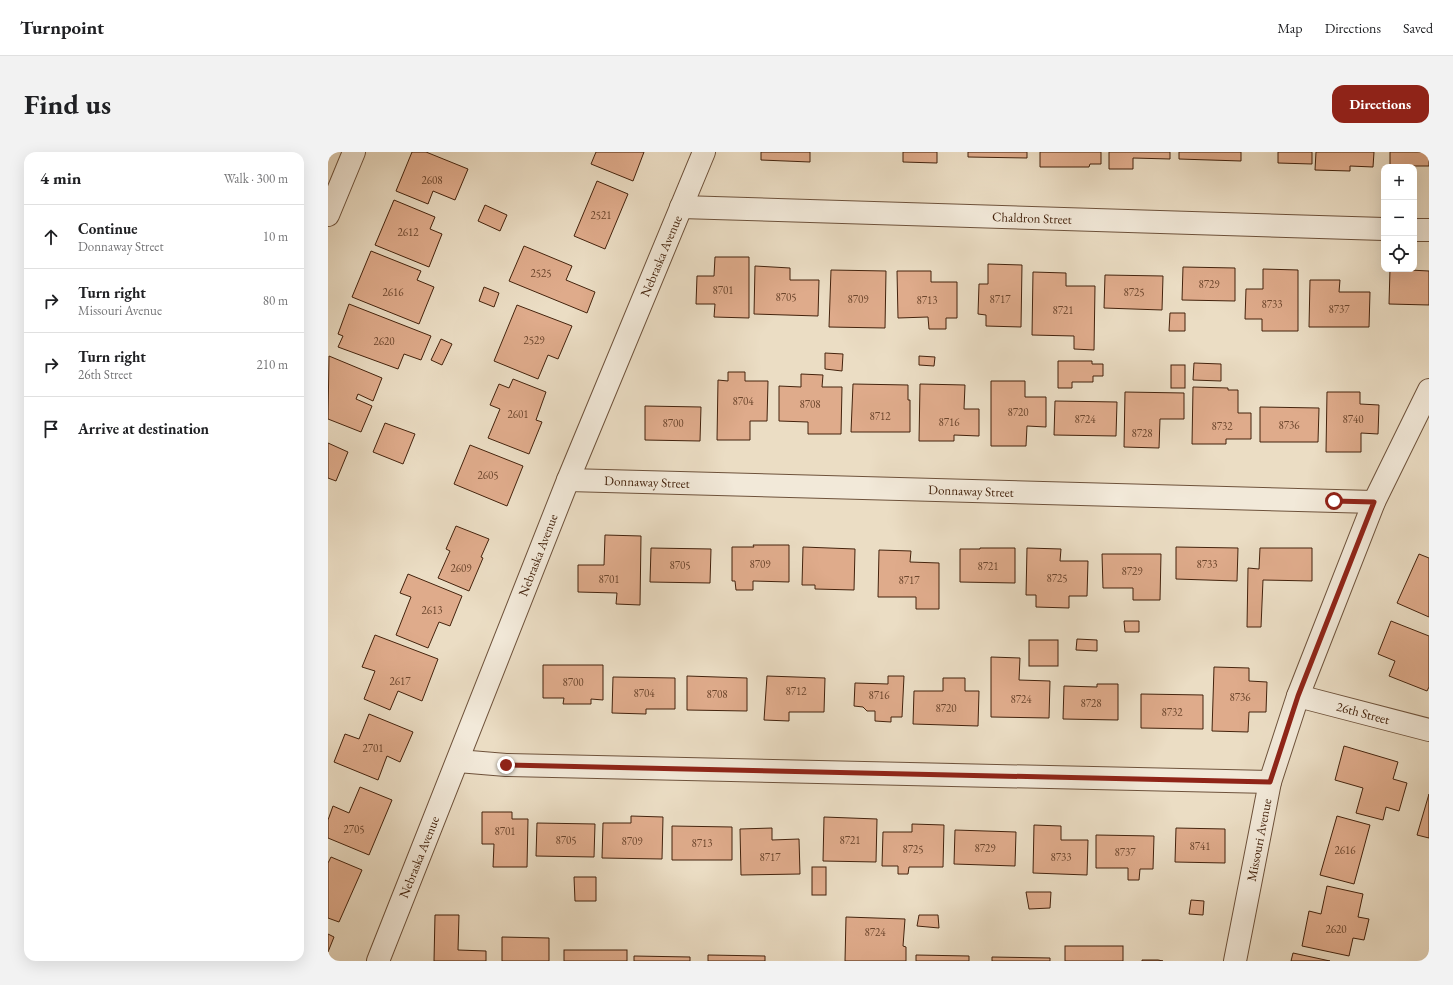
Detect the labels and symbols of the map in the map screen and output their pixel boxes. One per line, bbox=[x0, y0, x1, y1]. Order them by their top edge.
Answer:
house number: 2608 bbox=[421, 173, 443, 187]
house number: 2521 bbox=[590, 208, 612, 222]
street label: Chaldron Street bbox=[992, 208, 1072, 228]
street label: Nebraska Avenue bbox=[636, 213, 686, 299]
house number: 2612 bbox=[397, 225, 419, 239]
house number: 2525 bbox=[530, 266, 552, 280]
house number: 8729 bbox=[1198, 277, 1220, 291]
house number: 8701 bbox=[712, 283, 734, 297]
house number: 2616 bbox=[382, 285, 404, 299]
house number: 8725 bbox=[1123, 285, 1145, 299]
house number: 8705 bbox=[775, 290, 797, 304]
house number: 8709 bbox=[847, 292, 869, 306]
house number: 8717 bbox=[989, 292, 1011, 306]
house number: 8713 bbox=[916, 293, 938, 307]
house number: 8733 bbox=[1261, 297, 1283, 311]
house number: 8737 bbox=[1328, 302, 1350, 316]
house number: 8721 bbox=[1052, 303, 1074, 317]
house number: 2529 bbox=[523, 333, 545, 347]
house number: 2620 bbox=[373, 334, 395, 348]
house number: 8704 bbox=[732, 394, 754, 408]
house number: 8708 bbox=[799, 397, 821, 411]
house number: 8720 bbox=[1007, 405, 1029, 419]
house number: 2601 bbox=[507, 407, 529, 421]
house number: 8712 bbox=[869, 409, 891, 423]
house number: 8724 bbox=[1074, 412, 1096, 426]
house number: 8740 bbox=[1342, 412, 1364, 426]
house number: 8716 bbox=[938, 415, 960, 429]
house number: 8700 bbox=[662, 416, 684, 430]
house number: 8736 bbox=[1278, 418, 1300, 432]
house number: 8732 bbox=[1211, 419, 1233, 433]
house number: 8728 bbox=[1131, 426, 1153, 440]
house number: 2605 bbox=[477, 468, 499, 482]
street label: Donnaway Street bbox=[604, 472, 690, 492]
street label: Donnaway Street bbox=[928, 481, 1014, 501]
route start bbox=[1325, 492, 1343, 510]
street label: Nebraska Avenue bbox=[514, 511, 562, 599]
house number: 8709 bbox=[749, 557, 771, 571]
house number: 8733 bbox=[1196, 557, 1218, 571]
house number: 8705 bbox=[669, 558, 691, 572]
house number: 8721 bbox=[977, 559, 999, 573]
house number: 2609 bbox=[450, 561, 472, 575]
house number: 8729 bbox=[1121, 564, 1143, 578]
house number: 8725 bbox=[1046, 571, 1068, 585]
house number: 8701 bbox=[598, 572, 620, 586]
house number: 8717 bbox=[898, 573, 920, 587]
house number: 2613 bbox=[421, 603, 443, 617]
house number: 2617 bbox=[389, 674, 411, 688]
house number: 8700 bbox=[562, 675, 584, 689]
house number: 8712 bbox=[785, 684, 807, 698]
house number: 8704 bbox=[633, 686, 655, 700]
house number: 8708 bbox=[706, 687, 728, 701]
house number: 8716 bbox=[868, 688, 890, 702]
house number: 8736 bbox=[1229, 690, 1251, 704]
house number: 8724 bbox=[1010, 692, 1032, 706]
house number: 8728 bbox=[1080, 696, 1102, 710]
street label: 26th Street bbox=[1335, 698, 1391, 728]
house number: 8720 bbox=[935, 701, 957, 715]
house number: 8732 bbox=[1161, 705, 1183, 719]
house number: 2701 bbox=[362, 741, 384, 755]
route end bbox=[497, 756, 515, 774]
street label: Missouri Avenue bbox=[1243, 797, 1275, 883]
street label: Nebraska Avenue bbox=[395, 813, 443, 901]
house number: 2705 bbox=[343, 822, 365, 836]
house number: 8701 bbox=[494, 824, 516, 838]
house number: 8705 bbox=[555, 833, 577, 847]
house number: 8721 bbox=[839, 833, 861, 847]
house number: 8709 bbox=[621, 834, 643, 848]
house number: 8713 bbox=[691, 836, 713, 850]
house number: 8741 bbox=[1189, 839, 1211, 853]
house number: 8729 bbox=[974, 841, 996, 855]
house number: 8725 bbox=[902, 842, 924, 856]
house number: 2616 bbox=[1334, 843, 1356, 857]
house number: 8737 bbox=[1114, 845, 1136, 859]
house number: 8717 bbox=[759, 850, 781, 864]
house number: 8733 bbox=[1050, 850, 1072, 864]
house number: 2620 bbox=[1325, 922, 1347, 936]
house number: 8724 bbox=[864, 925, 886, 939]

